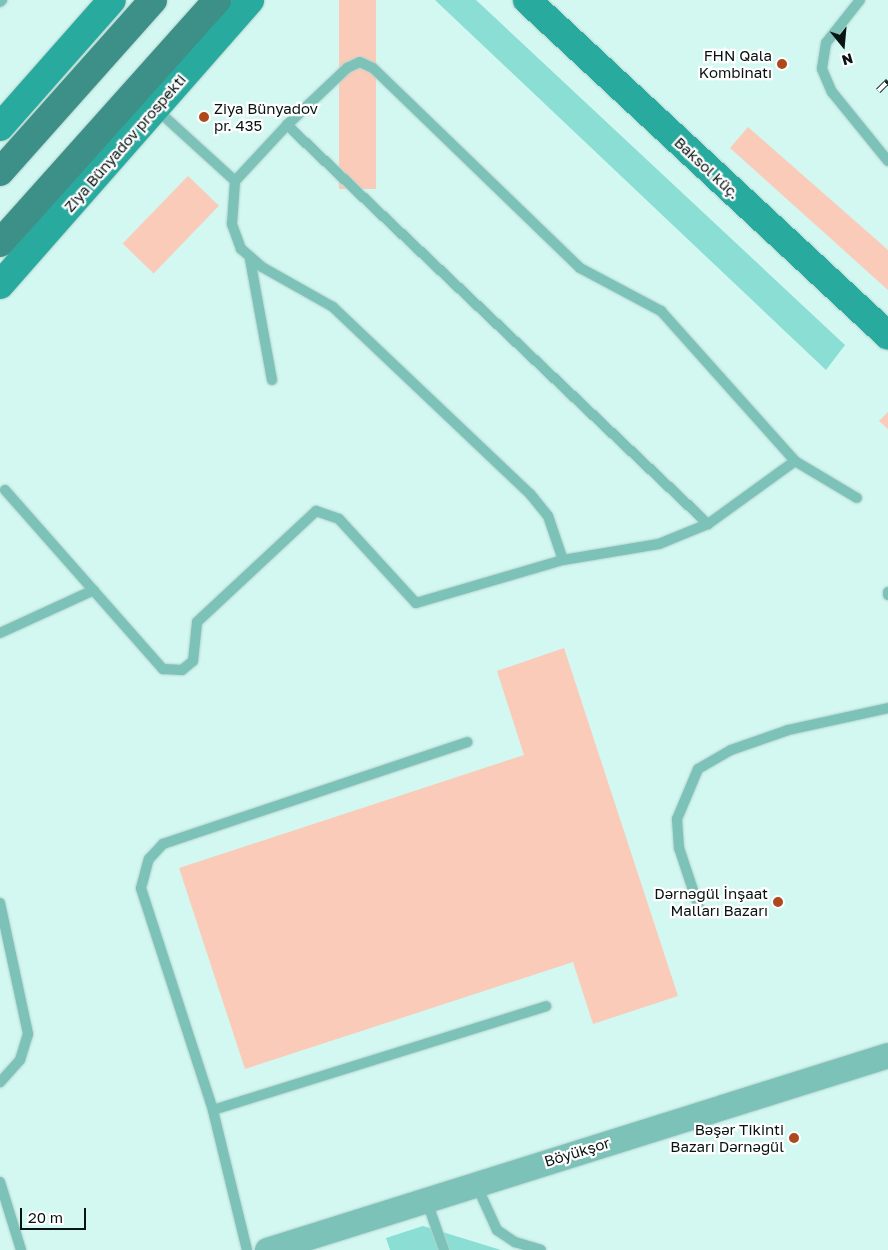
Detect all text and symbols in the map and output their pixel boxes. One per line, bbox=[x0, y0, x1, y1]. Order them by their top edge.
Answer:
north arrow bbox=[818, 20, 868, 70]
place label: FHN Qala Kombinatı bbox=[699, 46, 772, 81]
text: N bbox=[840, 50, 855, 70]
marker: FHN Qala Kombinatı bbox=[776, 58, 788, 70]
street label: Ziya Bünyadov prospekti bbox=[60, 71, 190, 215]
place label: Ziya Bünyadov pr. 435 bbox=[214, 99, 318, 134]
marker: Ziya Bünyadov pr. 435 bbox=[198, 111, 210, 123]
street label: Baksol küç. bbox=[671, 133, 743, 203]
place label: Dərnəgül İnşaat Malları Bazarı bbox=[654, 884, 768, 919]
marker: Dərnəgül İnşaat Malları Bazarı bbox=[772, 896, 784, 908]
place label: Bəşər Tikinti Bazarı Dərnəgül bbox=[670, 1120, 784, 1155]
marker: Bəşər Tikinti Bazarı Dərnəgül bbox=[788, 1132, 800, 1144]
street label: Böyükşor bbox=[542, 1134, 612, 1170]
scale bar bbox=[22, 1198, 89, 1230]
text: 20 m bbox=[28, 1208, 63, 1226]

